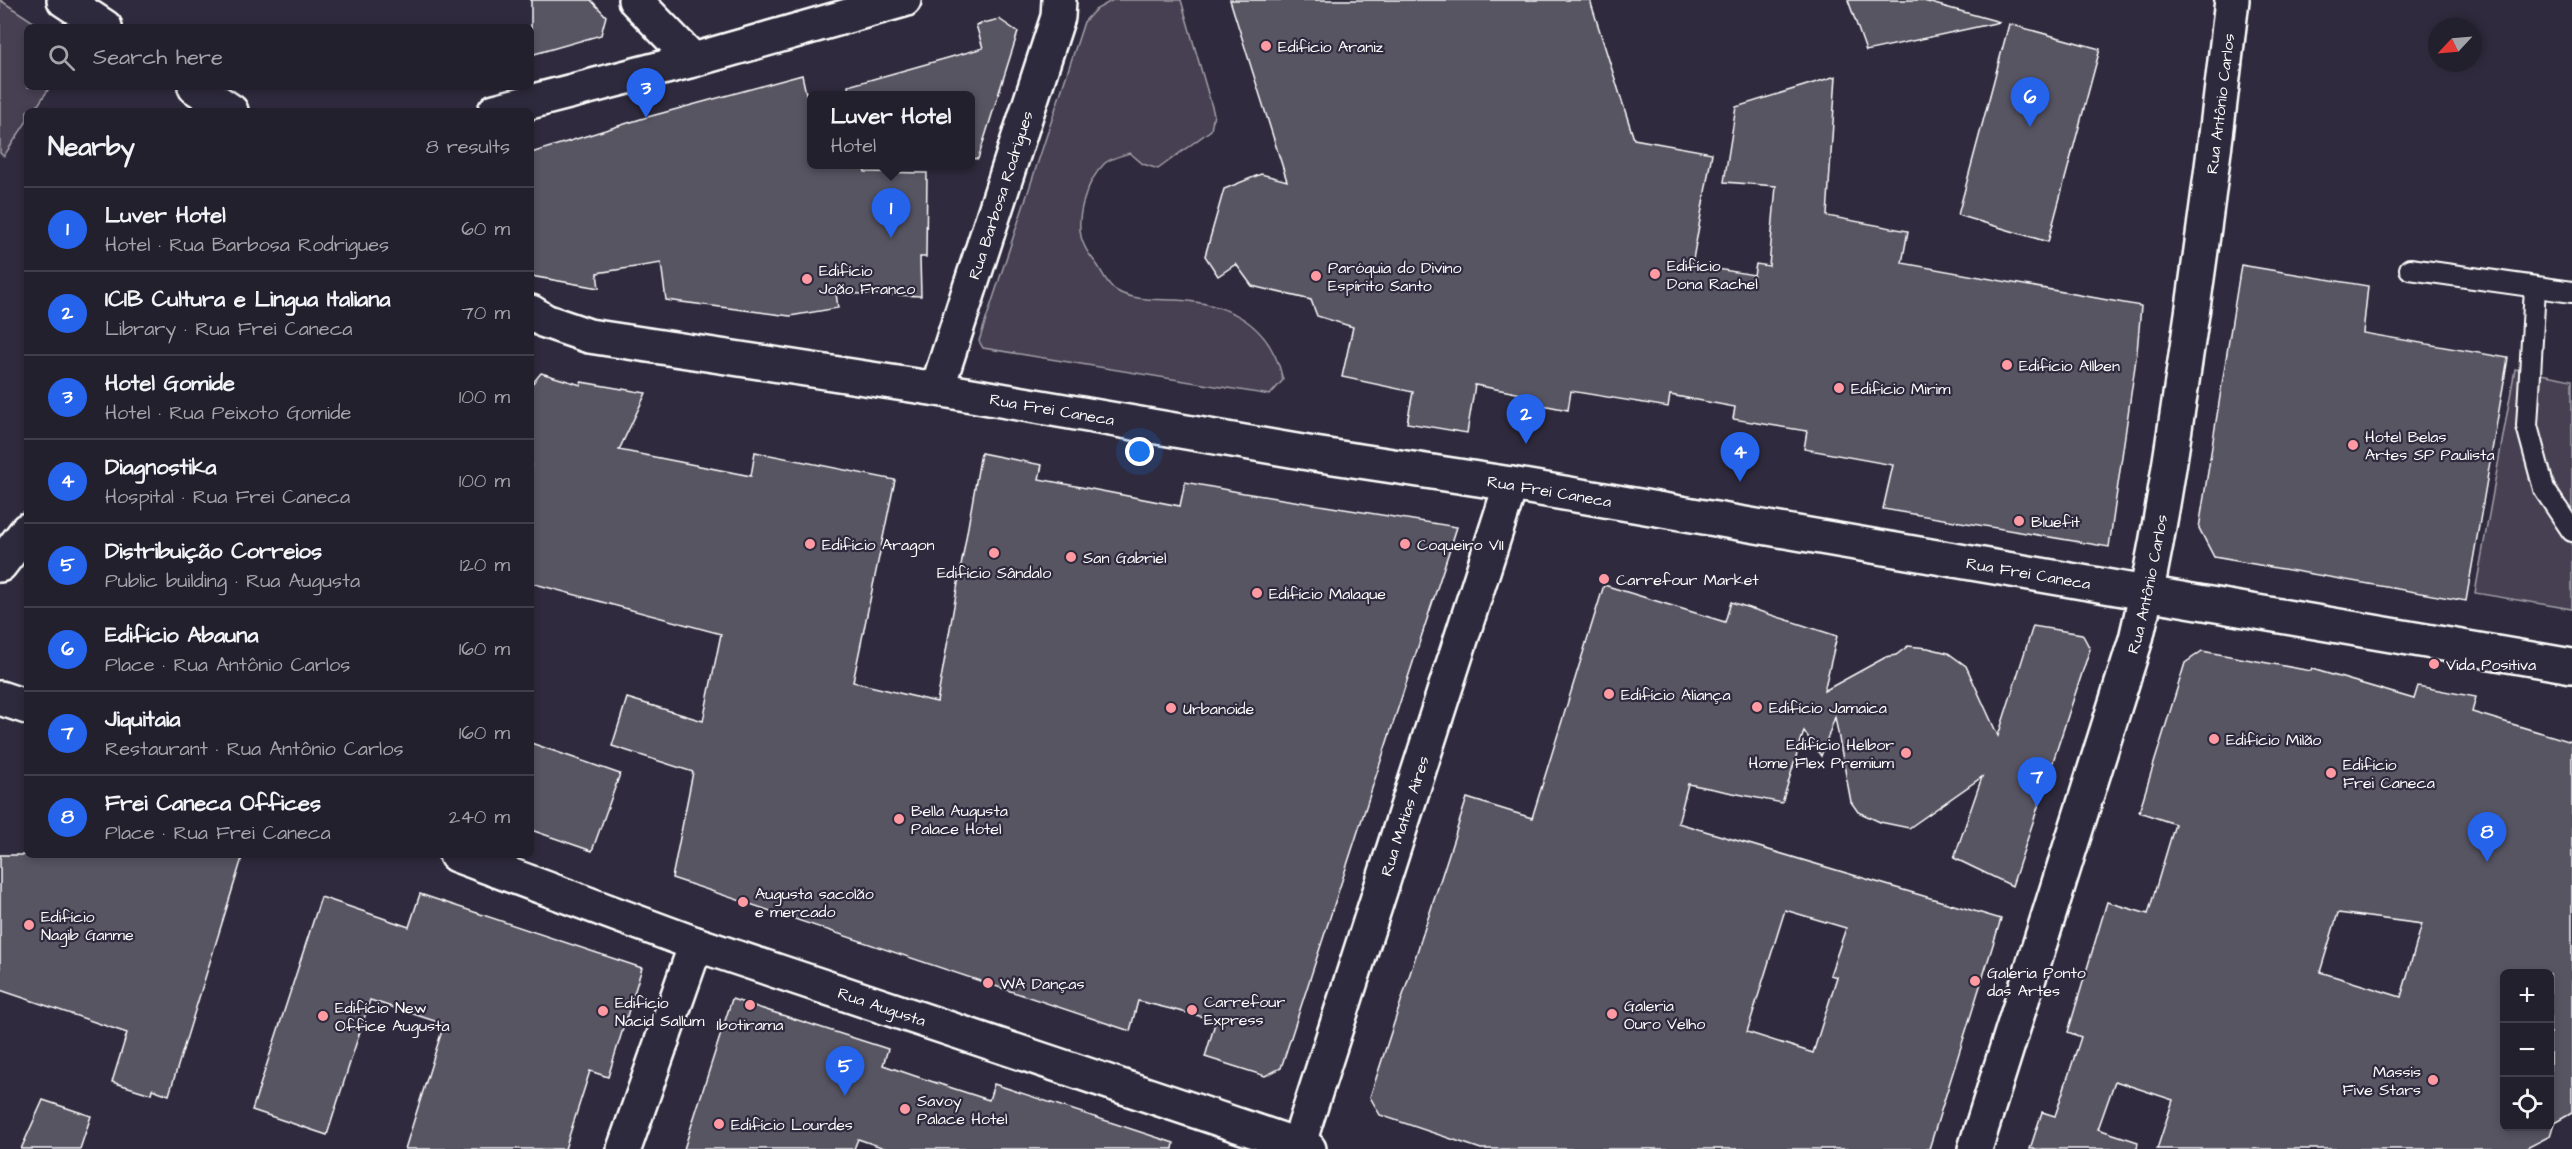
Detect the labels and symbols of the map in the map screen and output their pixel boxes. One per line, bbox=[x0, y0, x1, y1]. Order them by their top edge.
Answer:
north arrow bbox=[2428, 18, 2482, 72]
street label: Rua Antônio Carlos bbox=[2201, 32, 2240, 175]
place label: Edifício Araniz bbox=[1278, 36, 1384, 58]
marker: Edifício Araniz bbox=[1259, 39, 1273, 53]
pin: 3 bbox=[626, 68, 666, 118]
pin: 6 bbox=[2010, 78, 2050, 127]
street label: Rua Barbosa Rodrigues bbox=[963, 108, 1039, 282]
pin: 1 bbox=[872, 188, 910, 238]
place label: Edifício Dona Rachel bbox=[1667, 255, 1758, 295]
place label: Paróquia do Divino Espírito Santo bbox=[1328, 257, 1462, 297]
place label: Edifício João Franco bbox=[819, 260, 915, 300]
marker: Edifício Dona Rachel bbox=[1648, 267, 1662, 281]
marker: Paróquia do Divino Espírito Santo bbox=[1309, 269, 1323, 283]
marker: Edifício João Franco bbox=[800, 272, 814, 286]
place label: Edifício Allben bbox=[2019, 355, 2120, 377]
marker: Edifício Allben bbox=[2000, 358, 2014, 372]
place label: Edifício Mirim bbox=[1851, 378, 1951, 400]
marker: Edifício Mirim bbox=[1832, 381, 1846, 395]
street label: Rua Frei Caneca bbox=[988, 388, 1116, 431]
pin: 2 bbox=[1506, 394, 1546, 444]
place label: Hotel Belas Artes SP Paulista bbox=[2365, 426, 2495, 466]
pin: 4 bbox=[1720, 432, 1760, 482]
your location bbox=[1125, 437, 1154, 466]
marker: Hotel Belas Artes SP Paulista bbox=[2346, 438, 2360, 452]
street label: Rua Frei Caneca bbox=[1486, 471, 1613, 513]
place label: Bluefit bbox=[2031, 511, 2081, 533]
street label: Rua Antônio Carlos bbox=[2122, 513, 2173, 656]
marker: Bluefit bbox=[2012, 514, 2026, 528]
place label: Edifício Aragon bbox=[822, 534, 934, 557]
place label: Coqueiro VII bbox=[1417, 534, 1504, 556]
marker: Edifício Aragon bbox=[803, 537, 817, 551]
marker: Coqueiro VII bbox=[1398, 537, 1412, 551]
marker: Edifício Sândalo bbox=[987, 546, 1001, 560]
place label: San Gabriel bbox=[1083, 547, 1166, 569]
marker: San Gabriel bbox=[1064, 550, 1078, 564]
street label: Rua Frei Caneca bbox=[1964, 552, 2092, 595]
place label: Edifício Sândalo bbox=[937, 562, 1051, 584]
place label: Carrefour Market bbox=[1616, 569, 1759, 591]
marker: Carrefour Market bbox=[1597, 572, 1611, 586]
place label: Edifício Malaque bbox=[1269, 583, 1386, 605]
marker: Edifício Malaque bbox=[1250, 586, 1264, 600]
place label: Vida Positiva bbox=[2446, 654, 2536, 676]
marker: Vida Positiva bbox=[2427, 657, 2441, 671]
place label: Edifício Aliança bbox=[1621, 684, 1731, 706]
marker: Edifício Aliança bbox=[1602, 687, 1616, 701]
place label: Edifício Jamaica bbox=[1769, 697, 1887, 719]
place label: Urbanoide bbox=[1183, 698, 1255, 720]
marker: Edifício Jamaica bbox=[1750, 700, 1764, 714]
marker: Urbanoide bbox=[1164, 701, 1178, 715]
place label: Edifício Milão bbox=[2226, 729, 2321, 751]
marker: Edifício Milão bbox=[2207, 732, 2221, 746]
place label: Edifício Helbor Home Flex Premium bbox=[1748, 734, 1895, 774]
marker: Edifício Helbor Home Flex Premium bbox=[1899, 746, 1913, 760]
street label: Rua Matias Aires bbox=[1376, 753, 1435, 879]
place label: Edifício Frei Caneca bbox=[2343, 754, 2435, 794]
pin: 7 bbox=[2018, 758, 2056, 807]
marker: Edifício Frei Caneca bbox=[2324, 766, 2338, 780]
place label: Bella Augusta Palace Hotel bbox=[911, 800, 1008, 840]
marker: Bella Augusta Palace Hotel bbox=[892, 812, 906, 826]
pin: 8 bbox=[2468, 812, 2506, 862]
place label: Augusta sacolão e mercado bbox=[755, 883, 874, 923]
marker: Augusta sacolão e mercado bbox=[736, 895, 750, 909]
place label: Edifício Nagib Ganme bbox=[41, 906, 134, 947]
marker: Edifício Nagib Ganme bbox=[22, 918, 36, 932]
place label: Galeria Ponto das Artes bbox=[1987, 962, 2086, 1002]
place label: WA Danças bbox=[1000, 973, 1085, 995]
marker: Galeria Ponto das Artes bbox=[1968, 974, 1982, 988]
marker: WA Danças bbox=[981, 976, 995, 990]
street label: Rua Augusta bbox=[835, 982, 928, 1032]
place label: Carrefour Express bbox=[1204, 991, 1285, 1031]
place label: Edifício Nacid Sallum bbox=[615, 992, 705, 1032]
place label: Galeria Ouro Velho bbox=[1624, 995, 1705, 1035]
place label: Edifício New Office Augusta bbox=[335, 997, 450, 1038]
marker: Ibotirama bbox=[743, 998, 757, 1012]
marker: Carrefour Express bbox=[1185, 1003, 1199, 1017]
marker: Edifício Nacid Sallum bbox=[596, 1004, 610, 1018]
marker: Galeria Ouro Velho bbox=[1605, 1007, 1619, 1021]
marker: Edifício New Office Augusta bbox=[316, 1009, 330, 1023]
place label: Ibotirama bbox=[717, 1014, 783, 1036]
pin: 5 bbox=[826, 1046, 864, 1096]
place label: Massis Five Stars bbox=[2342, 1061, 2421, 1101]
marker: Massis Five Stars bbox=[2426, 1073, 2440, 1087]
place label: Savoy Palace Hotel bbox=[917, 1090, 1008, 1130]
marker: Savoy Palace Hotel bbox=[898, 1102, 912, 1116]
place label: Edifício Lourdes bbox=[731, 1114, 853, 1136]
marker: Edifício Lourdes bbox=[712, 1117, 726, 1131]

